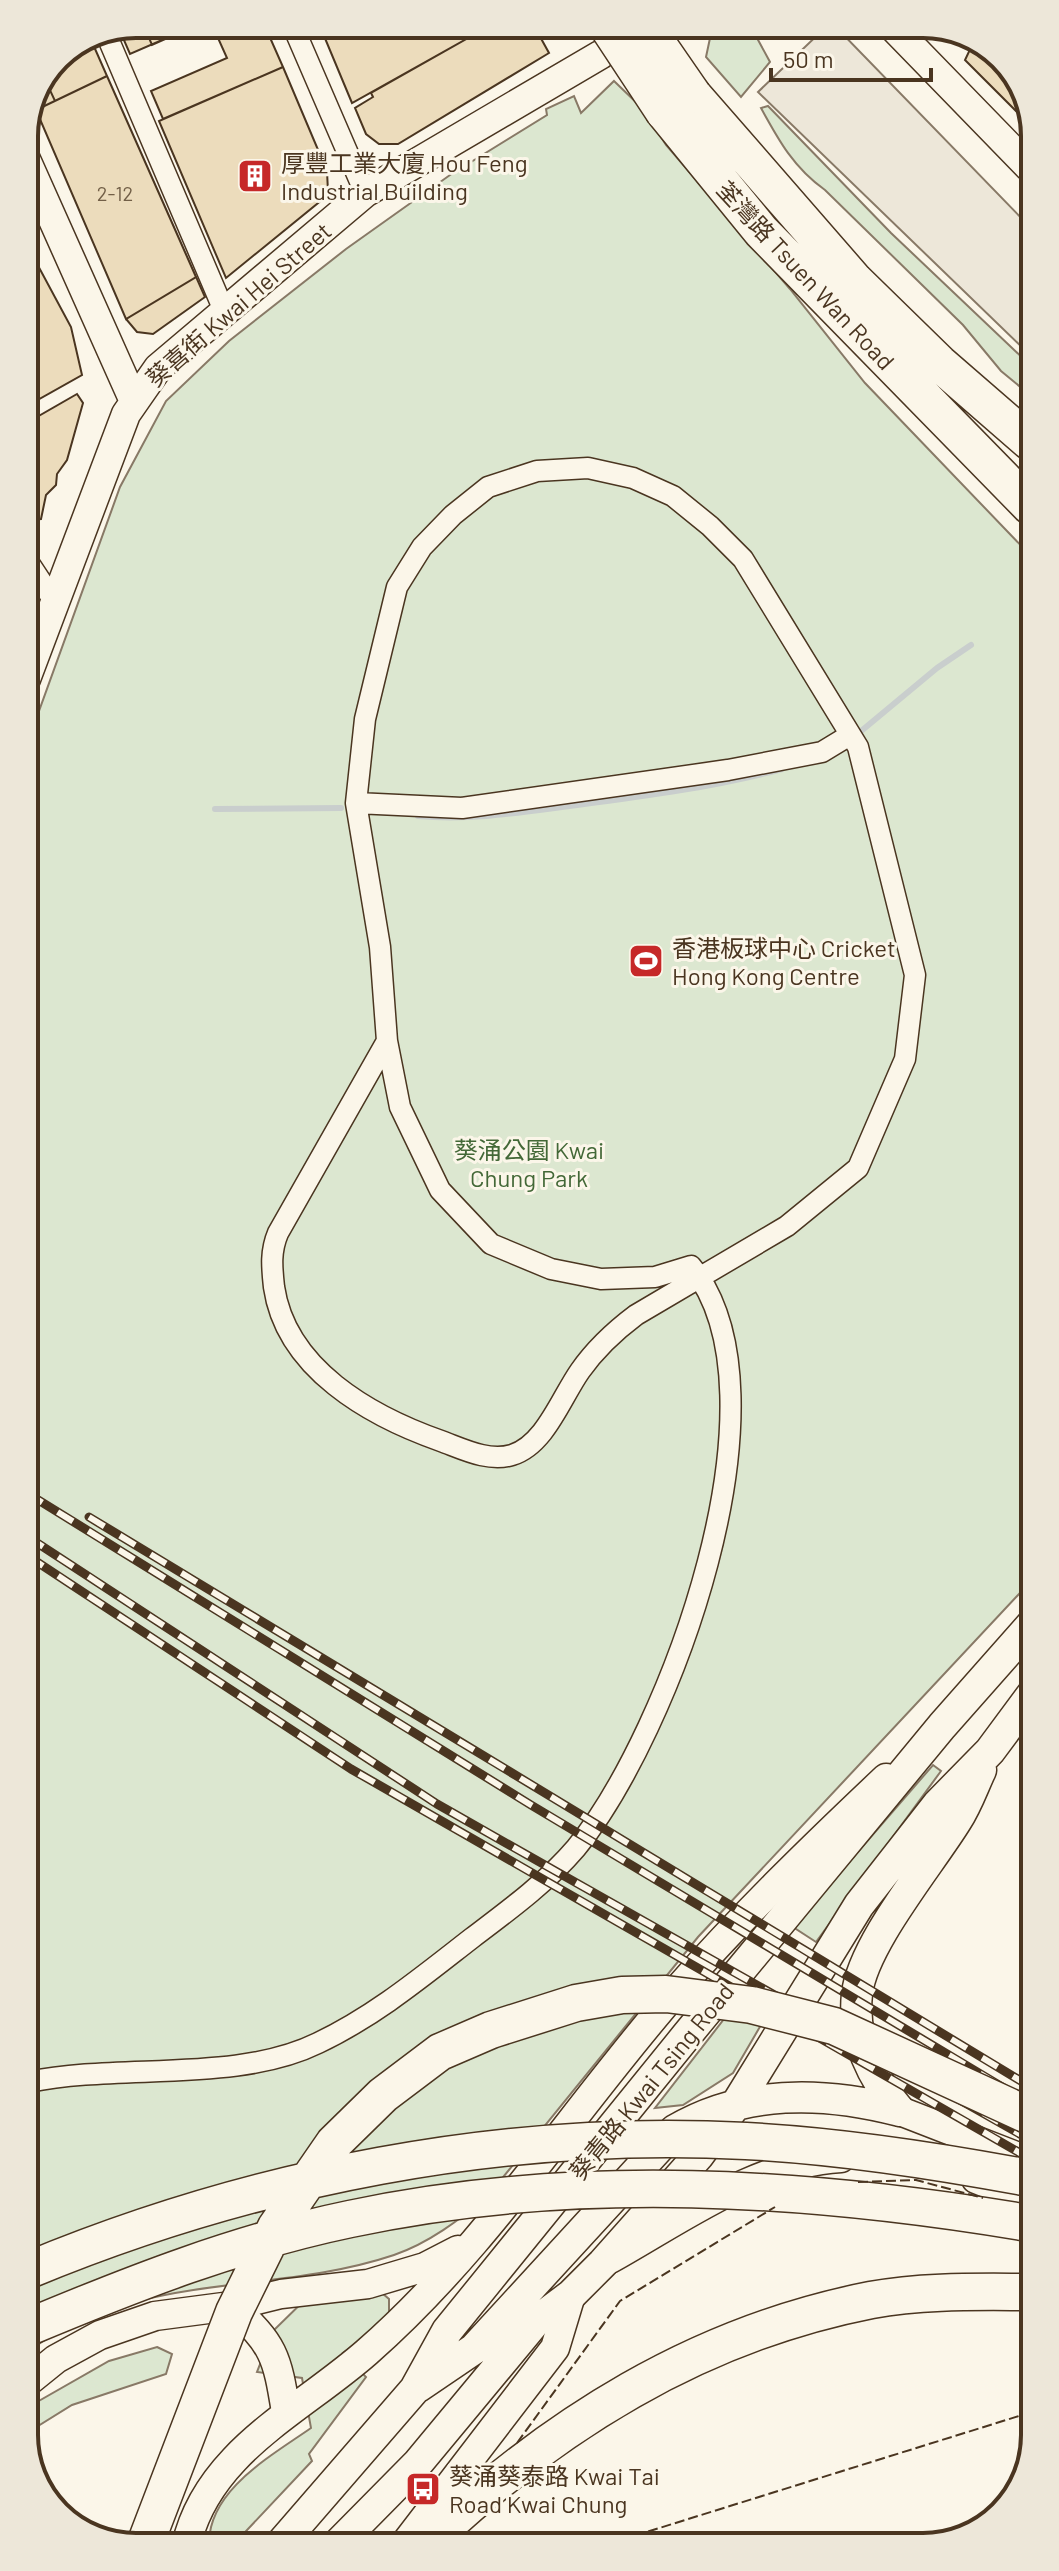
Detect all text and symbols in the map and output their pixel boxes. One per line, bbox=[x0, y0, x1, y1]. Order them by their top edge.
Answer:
scale bar bbox=[771, 32, 931, 82]
text: 50 m bbox=[783, 44, 834, 73]
place label: 厚豐工業大廈 Hou Feng Industrial Building bbox=[281, 148, 527, 205]
building icon: 厚豐工業大廈 Hou Feng Industrial Building bbox=[236, 157, 274, 195]
street label: 荃灣路 Tsuen Wan Road bbox=[711, 175, 901, 375]
house number: 2-12 bbox=[97, 181, 133, 205]
street label: 葵喜街 Kwai Hei Street bbox=[139, 216, 337, 392]
place label: 香港板球中心 Cricket Hong Kong Centre bbox=[672, 933, 896, 990]
sports icon: 香港板球中心 Cricket Hong Kong Centre bbox=[627, 942, 665, 980]
park label: 葵涌公園 Kwai Chung Park bbox=[454, 1135, 604, 1192]
street label: 葵青路 Kwai Tsing Road bbox=[563, 1977, 739, 2185]
place label: 葵涌葵泰路 Kwai Tai Road Kwai Chung bbox=[449, 2461, 660, 2518]
bus stop icon: 葵涌葵泰路 Kwai Tai Road Kwai Chung bbox=[404, 2470, 442, 2508]

